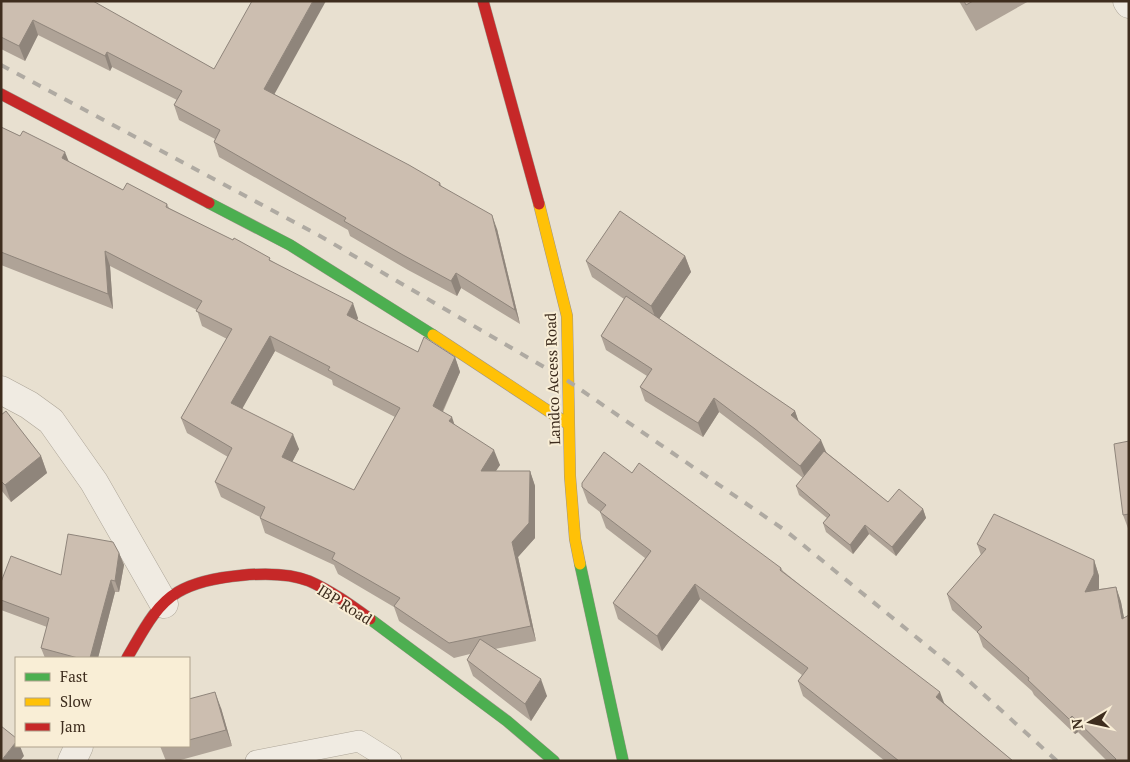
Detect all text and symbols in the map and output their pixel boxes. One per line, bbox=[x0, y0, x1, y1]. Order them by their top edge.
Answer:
street label: Landco Access Road bbox=[540, 313, 564, 445]
street label: IBP Road bbox=[314, 579, 376, 629]
legend bbox=[15, 657, 190, 747]
text: Fast bbox=[60, 666, 88, 686]
text: Slow bbox=[60, 691, 93, 711]
north arrow bbox=[1065, 697, 1115, 747]
text: Jam bbox=[60, 716, 86, 736]
text: N bbox=[1066, 717, 1087, 731]

